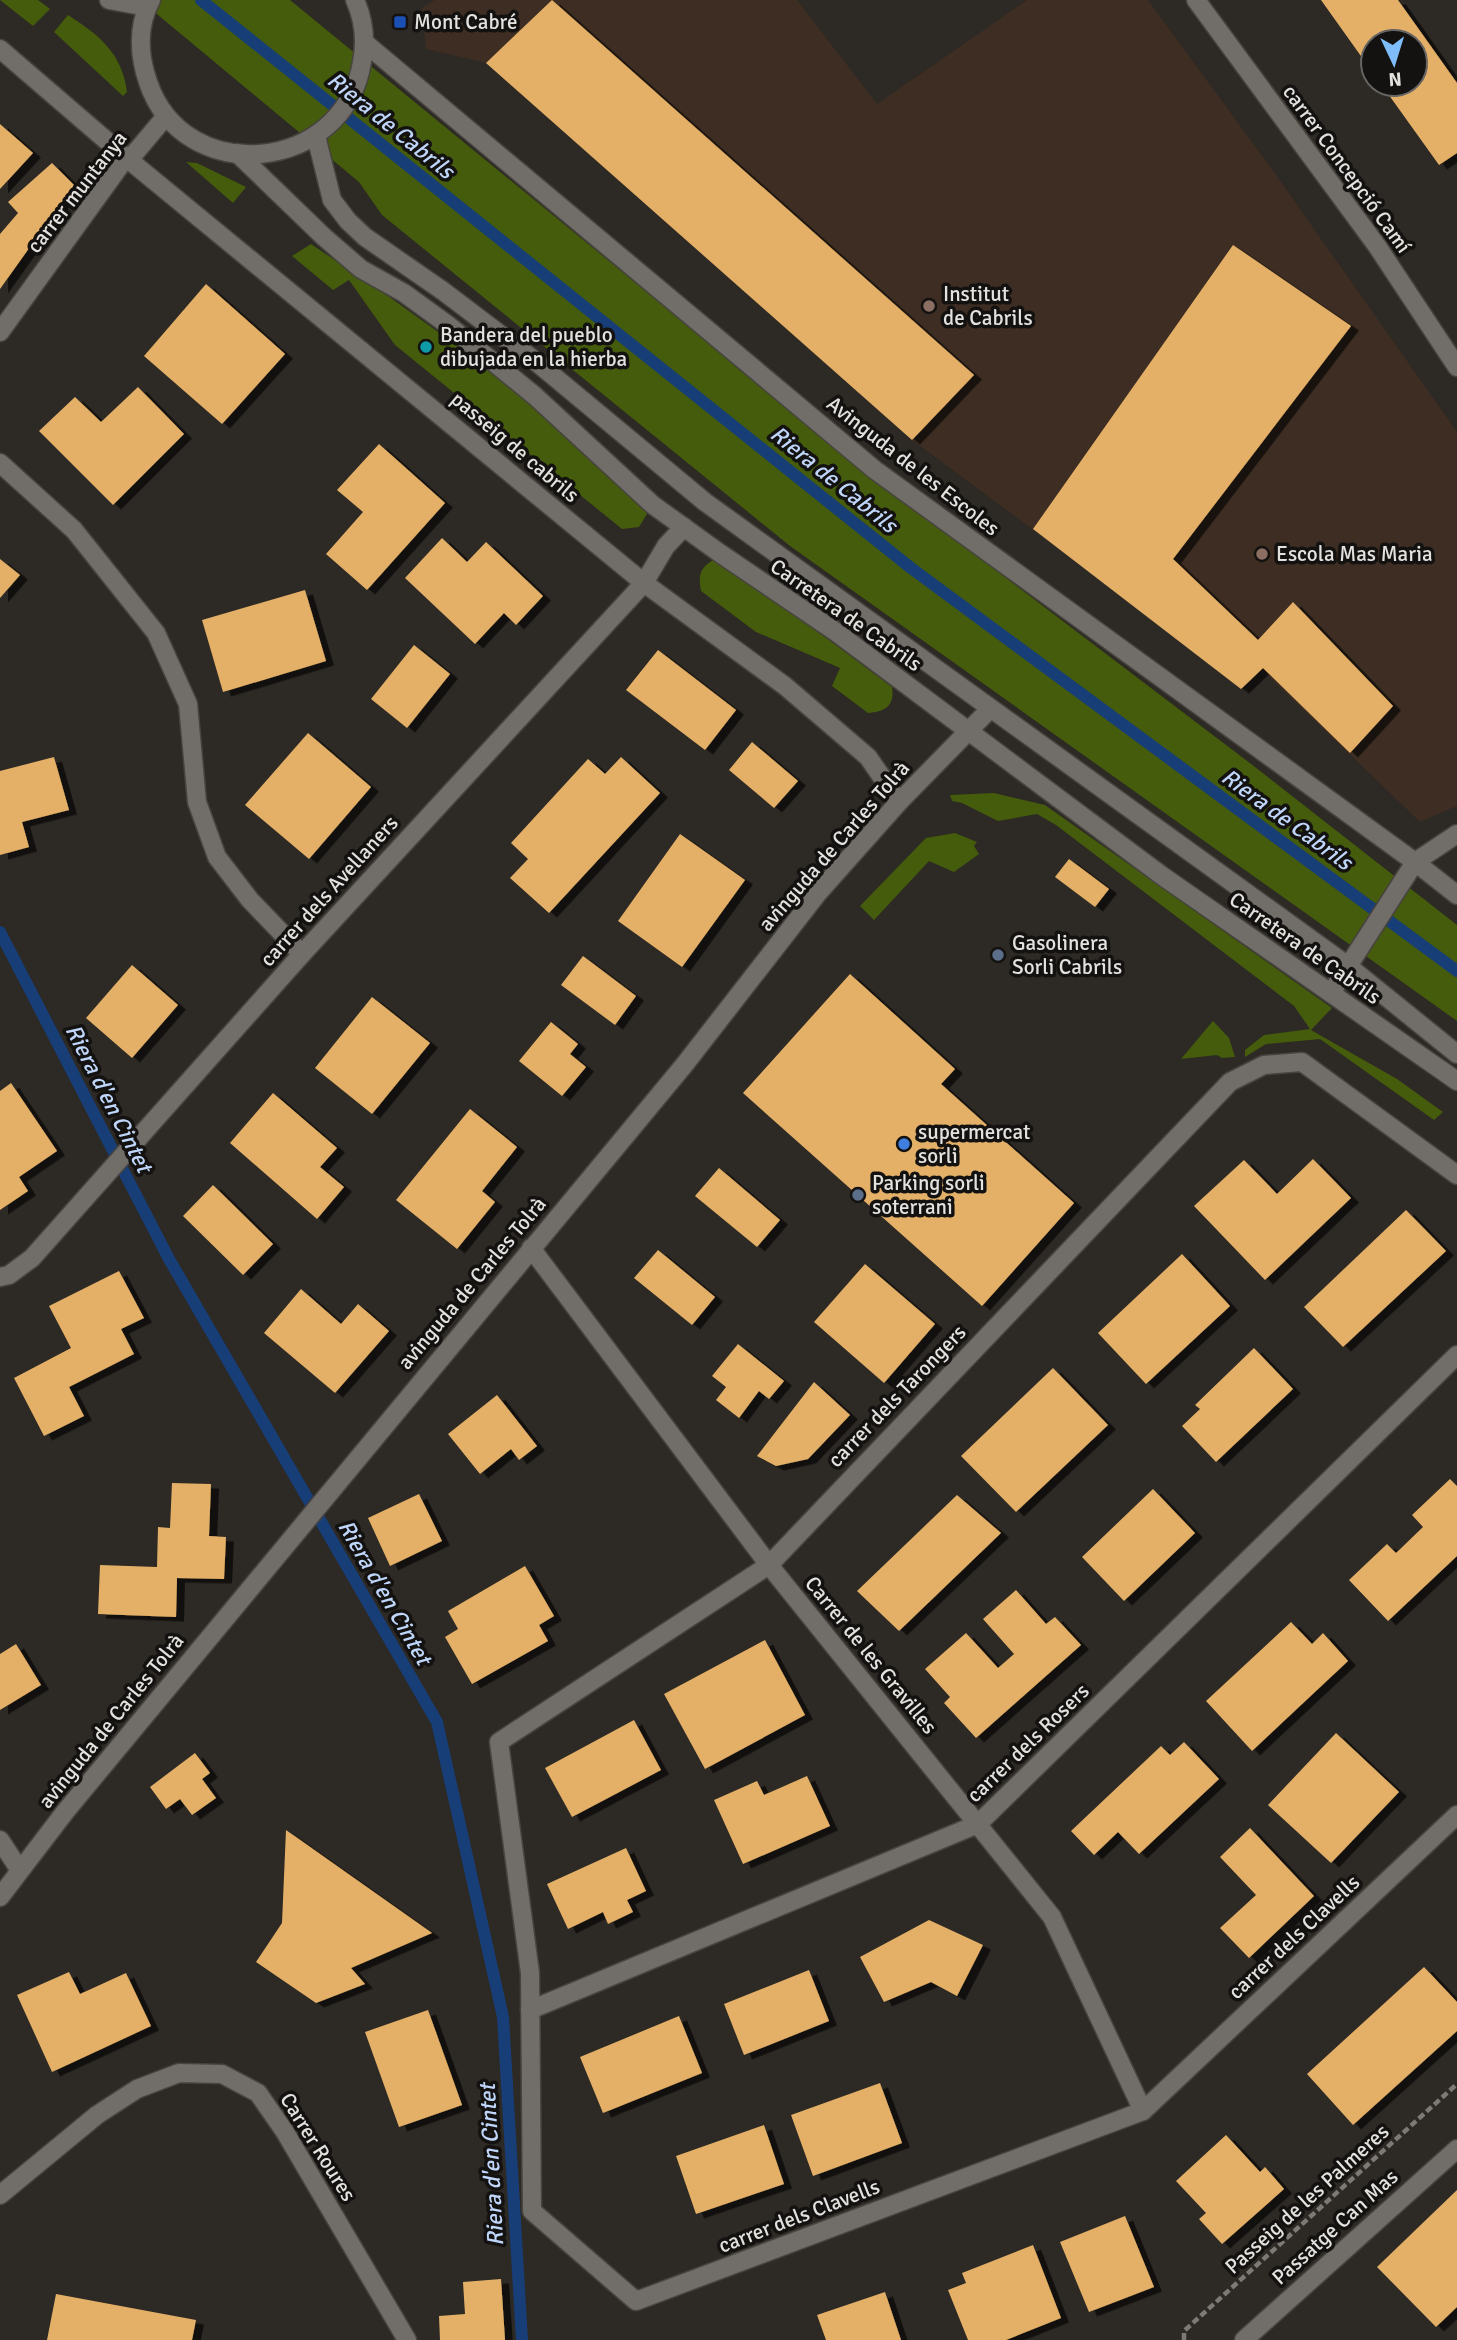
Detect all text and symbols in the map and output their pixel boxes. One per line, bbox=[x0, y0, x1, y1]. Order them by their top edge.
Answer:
place label: Mont Cabré bbox=[414, 9, 517, 35]
marker: Mont Cabré bbox=[392, 14, 408, 30]
north arrow bbox=[1359, 28, 1429, 98]
water label: Riera de Cabrils bbox=[321, 65, 461, 187]
text: N bbox=[1388, 67, 1403, 91]
street label: carrer Concepció Camí bbox=[1277, 80, 1417, 258]
street label: carrer muntanya bbox=[21, 126, 133, 258]
place label: Institut de Cabrils bbox=[943, 281, 1033, 331]
marker: Institut de Cabrils bbox=[921, 298, 937, 314]
place label: Bandera del pueblo dibujada en la hierba bbox=[440, 322, 627, 372]
marker: Bandera del pueblo dibujada en la hierba bbox=[418, 339, 434, 355]
street label: passeig de cabrils bbox=[446, 386, 584, 508]
street label: Avinguda de les Escoles bbox=[822, 391, 1004, 541]
water label: Riera de Cabrils bbox=[764, 419, 904, 541]
place label: Escola Mas Maria bbox=[1276, 541, 1433, 567]
marker: Escola Mas Maria bbox=[1254, 546, 1270, 562]
street label: Carretera de Cabrils bbox=[765, 553, 927, 677]
street label: avinguda de Carles Tolrà bbox=[753, 756, 915, 936]
water label: Riera de Cabrils bbox=[1216, 762, 1359, 878]
street label: carrer dels Avellaners bbox=[254, 810, 404, 972]
street label: Carretera de Cabrils bbox=[1224, 886, 1386, 1010]
place label: Gasolinera Sorli Cabrils bbox=[1012, 930, 1122, 980]
marker: Gasolinera Sorli Cabrils bbox=[990, 947, 1006, 963]
water label: Riera d'en Cintet bbox=[59, 1019, 160, 1180]
place label: supermercat sorli bbox=[918, 1119, 1030, 1169]
marker: supermercat sorli bbox=[896, 1136, 912, 1152]
place label: Parking sorli soterrani bbox=[872, 1170, 985, 1220]
marker: Parking sorli soterrani bbox=[850, 1187, 866, 1203]
street label: avinguda de Carles Tolrà bbox=[392, 1192, 552, 1374]
street label: carrer dels Tarongers bbox=[822, 1319, 972, 1473]
water label: Riera d'en Cintet bbox=[331, 1515, 439, 1672]
street label: Carrer de les Gravilles bbox=[799, 1571, 943, 1739]
street label: avinguda de Carles Tolrà bbox=[33, 1628, 189, 1814]
street label: carrer dels Rosers bbox=[961, 1678, 1095, 1808]
street label: carrer dels Clavells bbox=[1223, 1869, 1365, 2005]
water label: Riera d'en Cintet bbox=[473, 2080, 510, 2247]
street label: Carrer Roures bbox=[274, 2088, 362, 2206]
street label: Passeig de les Palmeres bbox=[1220, 2119, 1394, 2279]
street label: Passatge Can Mas bbox=[1267, 2164, 1403, 2290]
street label: carrer dels Clavells bbox=[715, 2173, 883, 2259]

